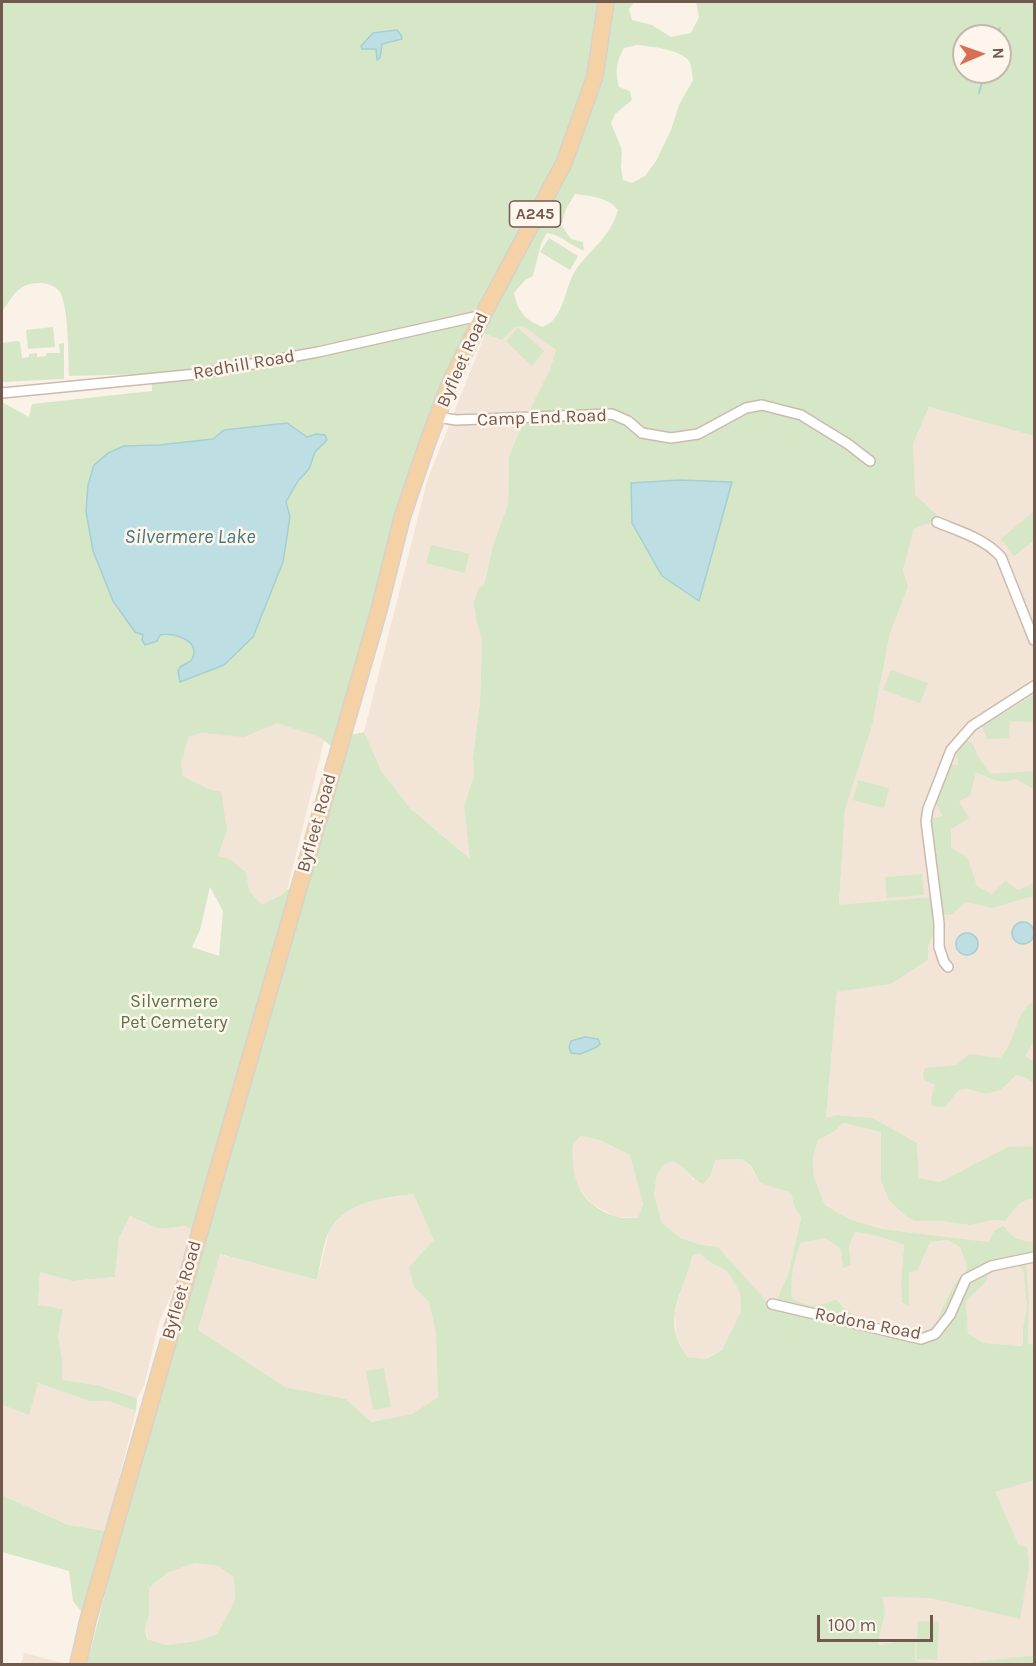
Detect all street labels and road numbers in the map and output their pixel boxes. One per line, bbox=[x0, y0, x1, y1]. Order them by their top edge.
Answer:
road number: A245 bbox=[510, 201, 560, 227]
street label: Byfleet Road bbox=[432, 309, 494, 411]
street label: Redhill Road bbox=[191, 345, 297, 385]
street label: Camp End Road bbox=[477, 405, 607, 431]
street label: Byfleet Road bbox=[293, 771, 341, 875]
street label: Byfleet Road bbox=[158, 1238, 206, 1342]
street label: Rodona Road bbox=[813, 1303, 923, 1345]

